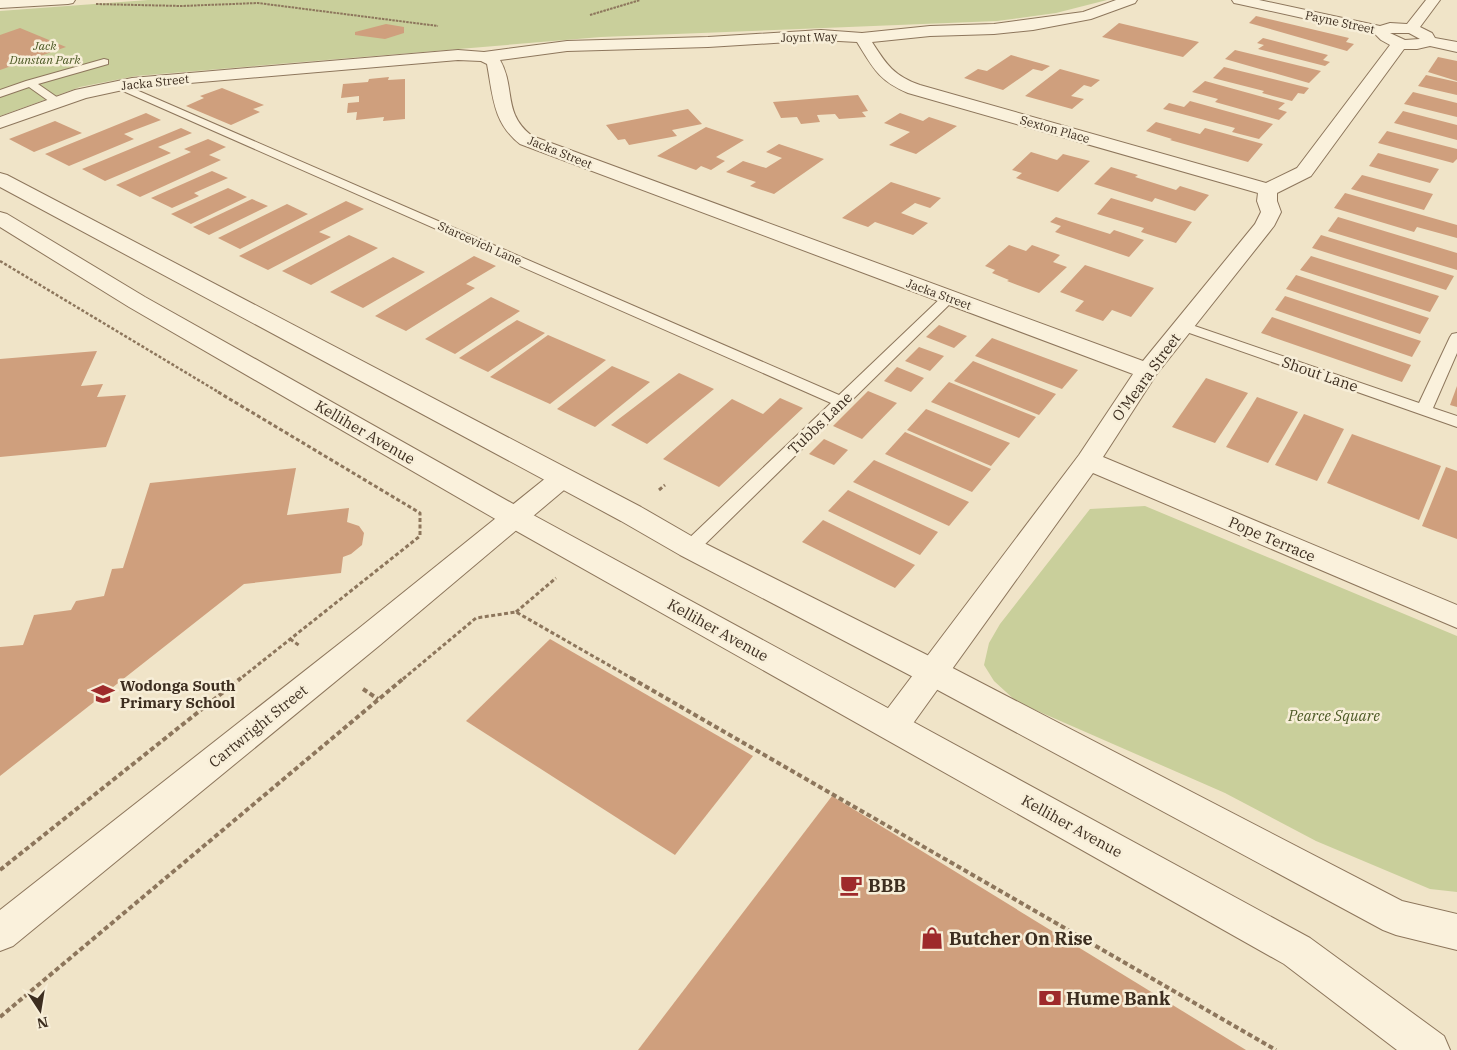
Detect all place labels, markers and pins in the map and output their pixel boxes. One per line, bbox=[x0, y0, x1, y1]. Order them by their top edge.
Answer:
place label: Wodonga South Primary School bbox=[120, 676, 236, 712]
school or university icon: Wodonga South Primary School bbox=[90, 681, 116, 707]
cafe icon: BBB bbox=[838, 872, 864, 898]
place label: BBB bbox=[868, 874, 906, 897]
shop icon: Butcher On Rise bbox=[919, 925, 945, 951]
place label: Butcher On Rise bbox=[949, 927, 1093, 950]
bank icon: Hume Bank bbox=[1037, 985, 1063, 1011]
place label: Hume Bank bbox=[1066, 987, 1171, 1010]

